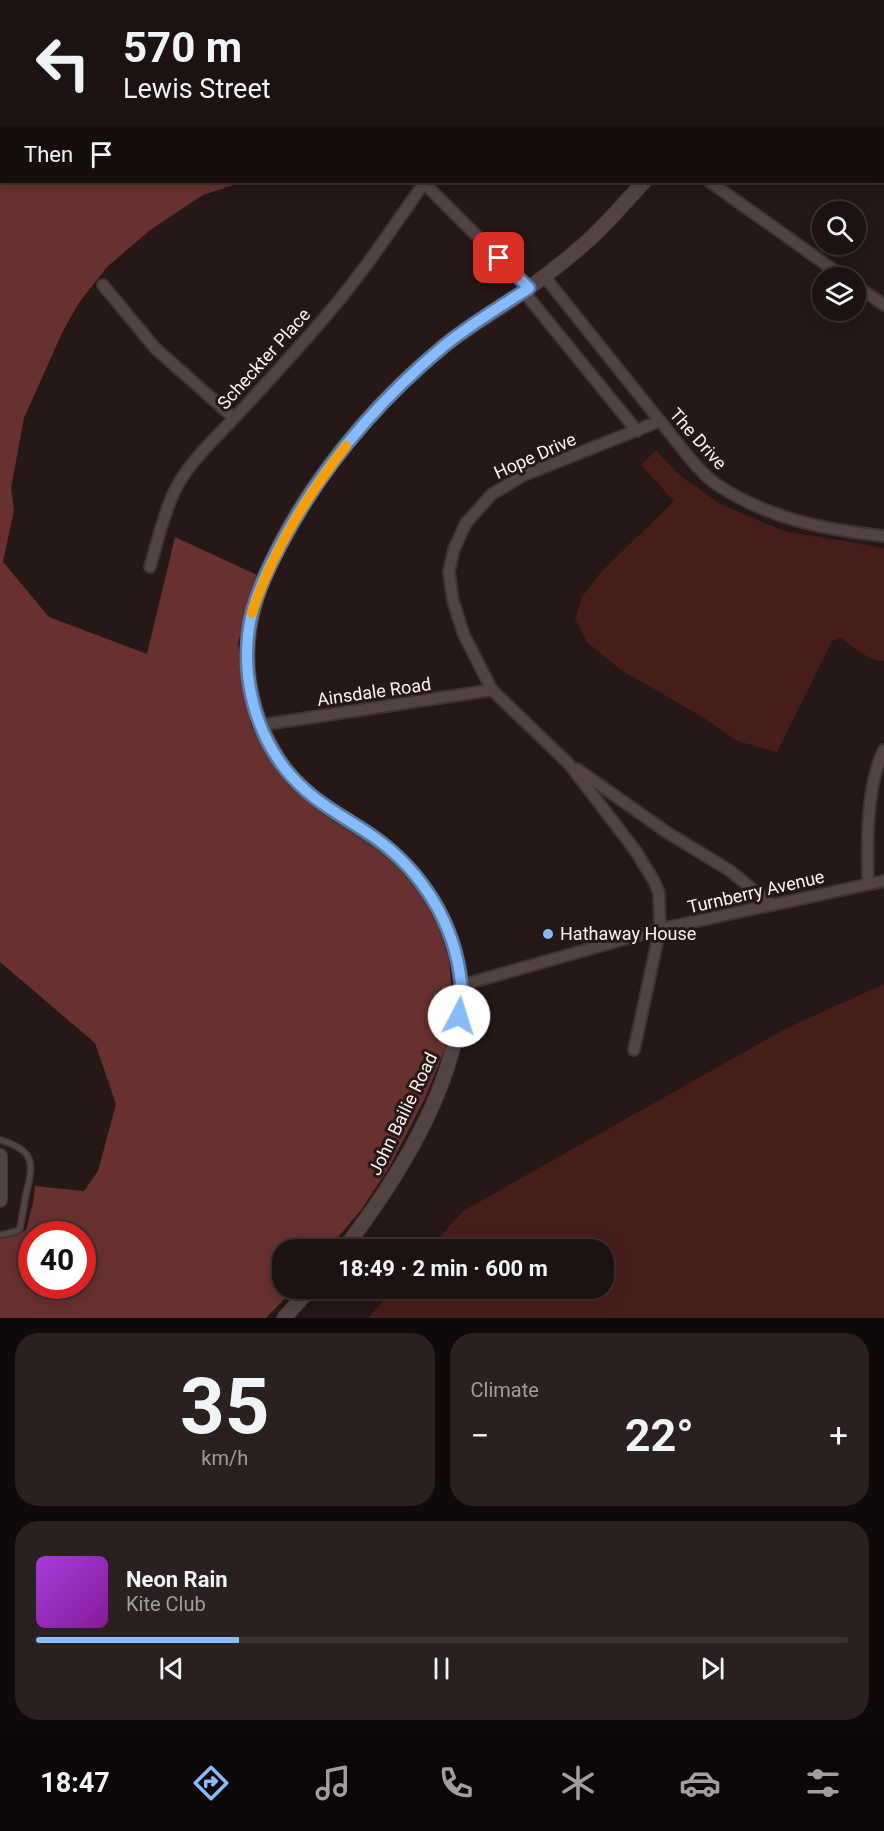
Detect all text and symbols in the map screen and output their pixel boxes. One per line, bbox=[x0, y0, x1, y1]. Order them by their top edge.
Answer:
text: 570 m bbox=[123, 23, 242, 72]
icon: left bbox=[24, 24, 102, 102]
text: Lewis Street bbox=[123, 73, 271, 105]
icon: arrive bbox=[85, 138, 118, 171]
text: Then bbox=[24, 142, 73, 167]
map controls bbox=[812, 201, 866, 321]
button: search bbox=[812, 201, 866, 255]
pin bbox=[473, 232, 524, 283]
icon: arrive bbox=[482, 241, 515, 274]
button: layers bbox=[812, 267, 866, 321]
street label: Scheckter Place bbox=[213, 304, 314, 413]
street label: The Drive bbox=[665, 404, 731, 474]
street label: Hope Drive bbox=[490, 428, 579, 483]
street label: Ainsdale Road bbox=[316, 673, 432, 710]
street label: Turnberry Avenue bbox=[685, 866, 826, 917]
place label: Hathaway House bbox=[560, 923, 696, 944]
marker: Hathaway House bbox=[541, 927, 555, 941]
position arrow bbox=[427, 984, 491, 1048]
street label: John Bailie Road bbox=[364, 1049, 441, 1179]
speed limit sign: 40 bbox=[18, 1221, 96, 1299]
text: 18:49 · 2 min · 600 m bbox=[338, 1256, 548, 1281]
text: 35 bbox=[180, 1361, 270, 1452]
text: Climate bbox=[471, 1378, 539, 1402]
text: 22° bbox=[625, 1409, 694, 1462]
text: − bbox=[471, 1416, 489, 1455]
text: + bbox=[829, 1416, 848, 1455]
text: km/h bbox=[201, 1446, 248, 1470]
text: Neon Rain bbox=[126, 1567, 228, 1592]
text: Kite Club bbox=[126, 1592, 206, 1616]
icon: previous bbox=[155, 1652, 188, 1685]
icon: pause bbox=[425, 1652, 458, 1685]
icon: next bbox=[696, 1652, 729, 1685]
icon: directions bbox=[190, 1762, 232, 1804]
icon: music bbox=[312, 1762, 354, 1804]
icon: phone bbox=[435, 1762, 477, 1804]
icon: climate bbox=[557, 1762, 599, 1804]
icon: car bbox=[679, 1762, 721, 1804]
icon: filters bbox=[802, 1762, 844, 1804]
text: 18:47 bbox=[40, 1767, 110, 1799]

